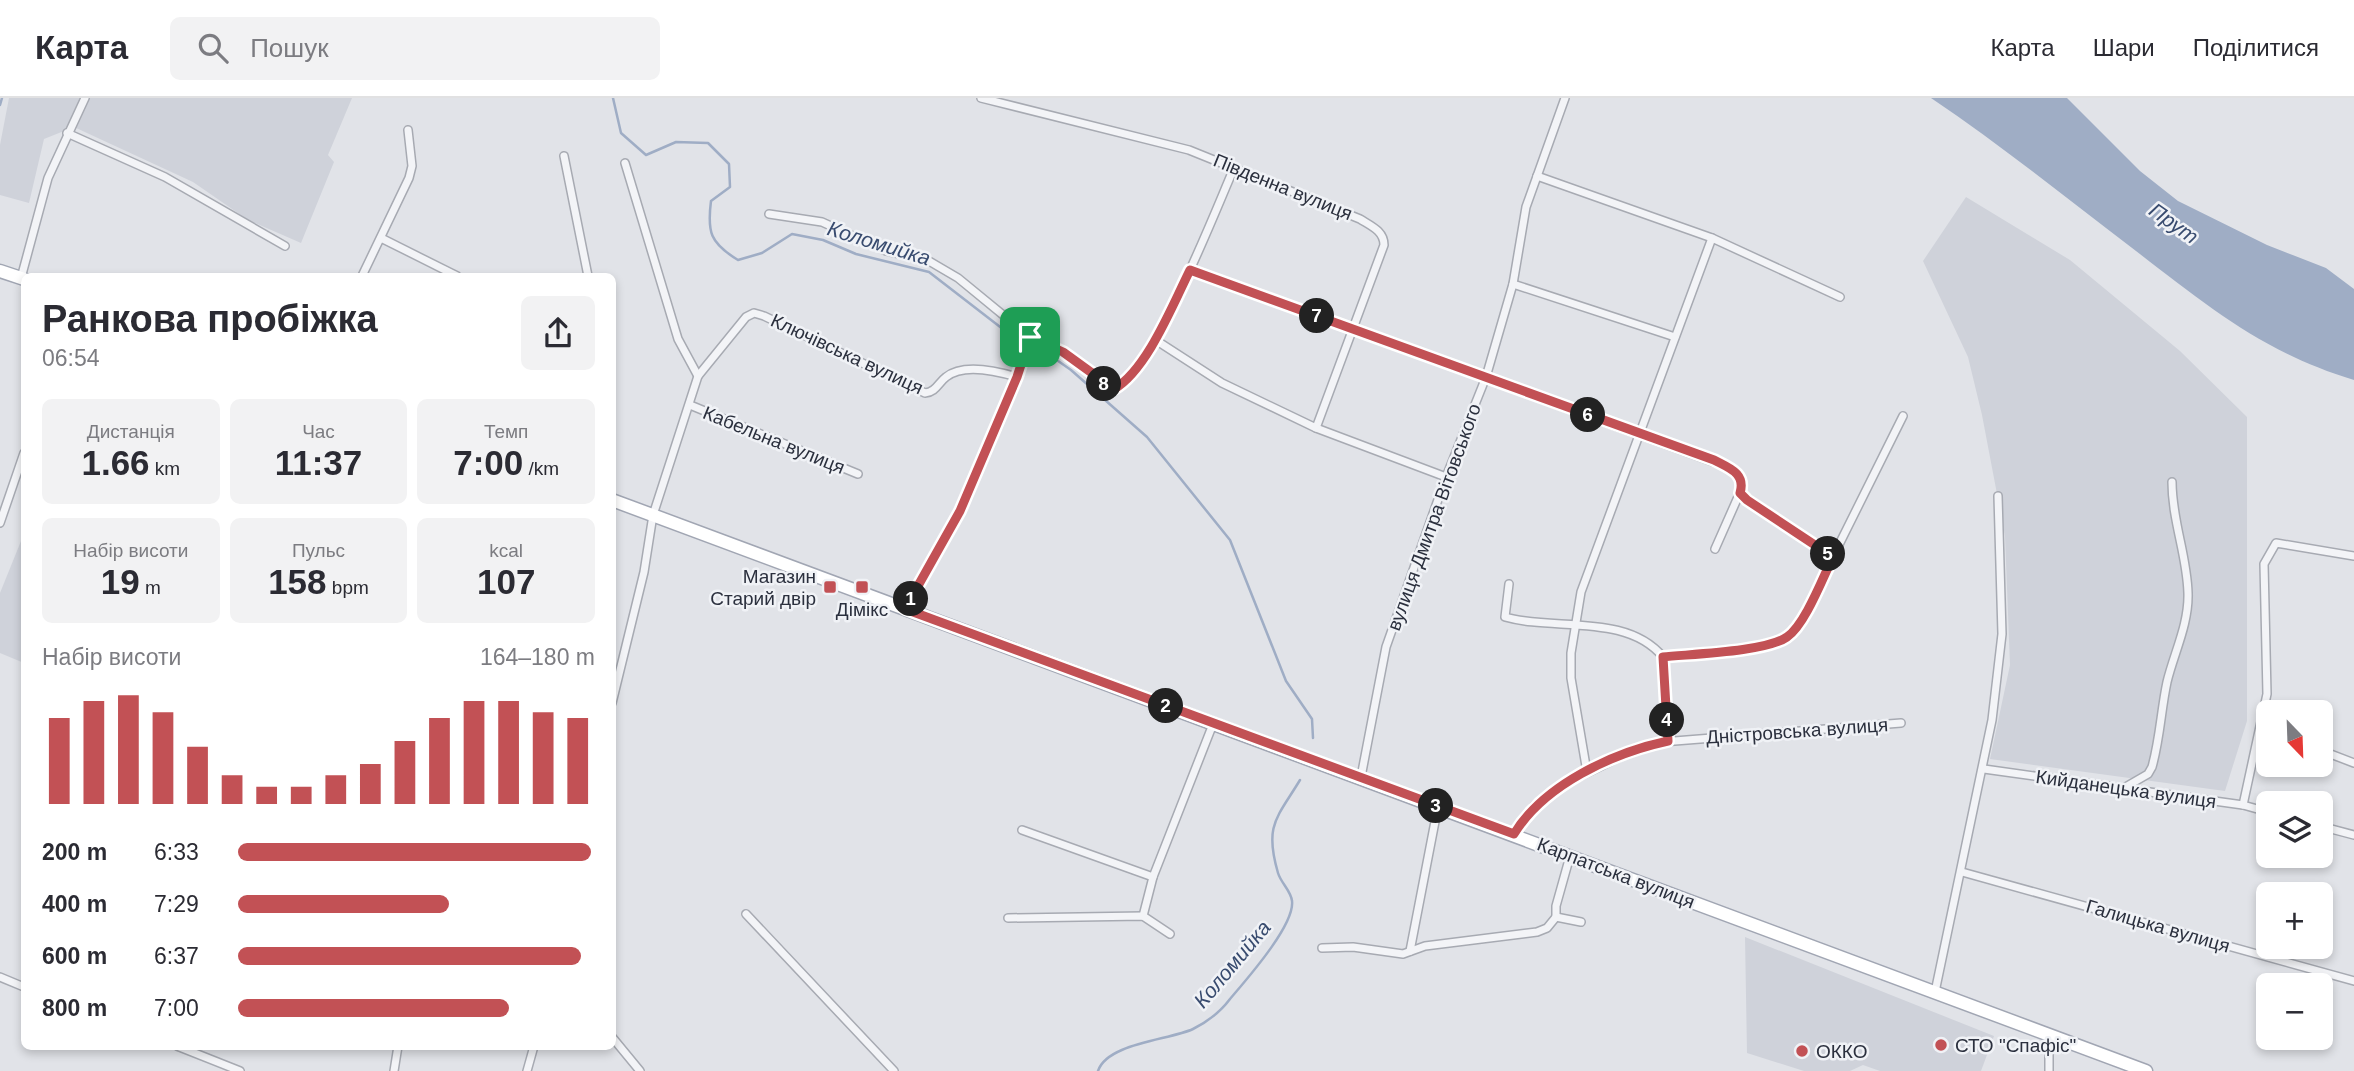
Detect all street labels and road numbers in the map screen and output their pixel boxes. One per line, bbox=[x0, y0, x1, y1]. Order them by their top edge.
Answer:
street label: Південна вулиця bbox=[1211, 150, 1355, 224]
street label: Ключівська вулиця bbox=[768, 309, 926, 399]
street label: вулиця Дмитра Вітовського bbox=[1383, 401, 1485, 633]
street label: Кабельна вулиця bbox=[700, 402, 848, 478]
street label: Дністровська вулиця bbox=[1705, 714, 1889, 748]
street label: Кийданецька вулиця bbox=[2034, 766, 2218, 812]
street label: Карпатська вулиця bbox=[1534, 833, 1698, 913]
street label: Галицька вулиця bbox=[2084, 895, 2232, 957]

